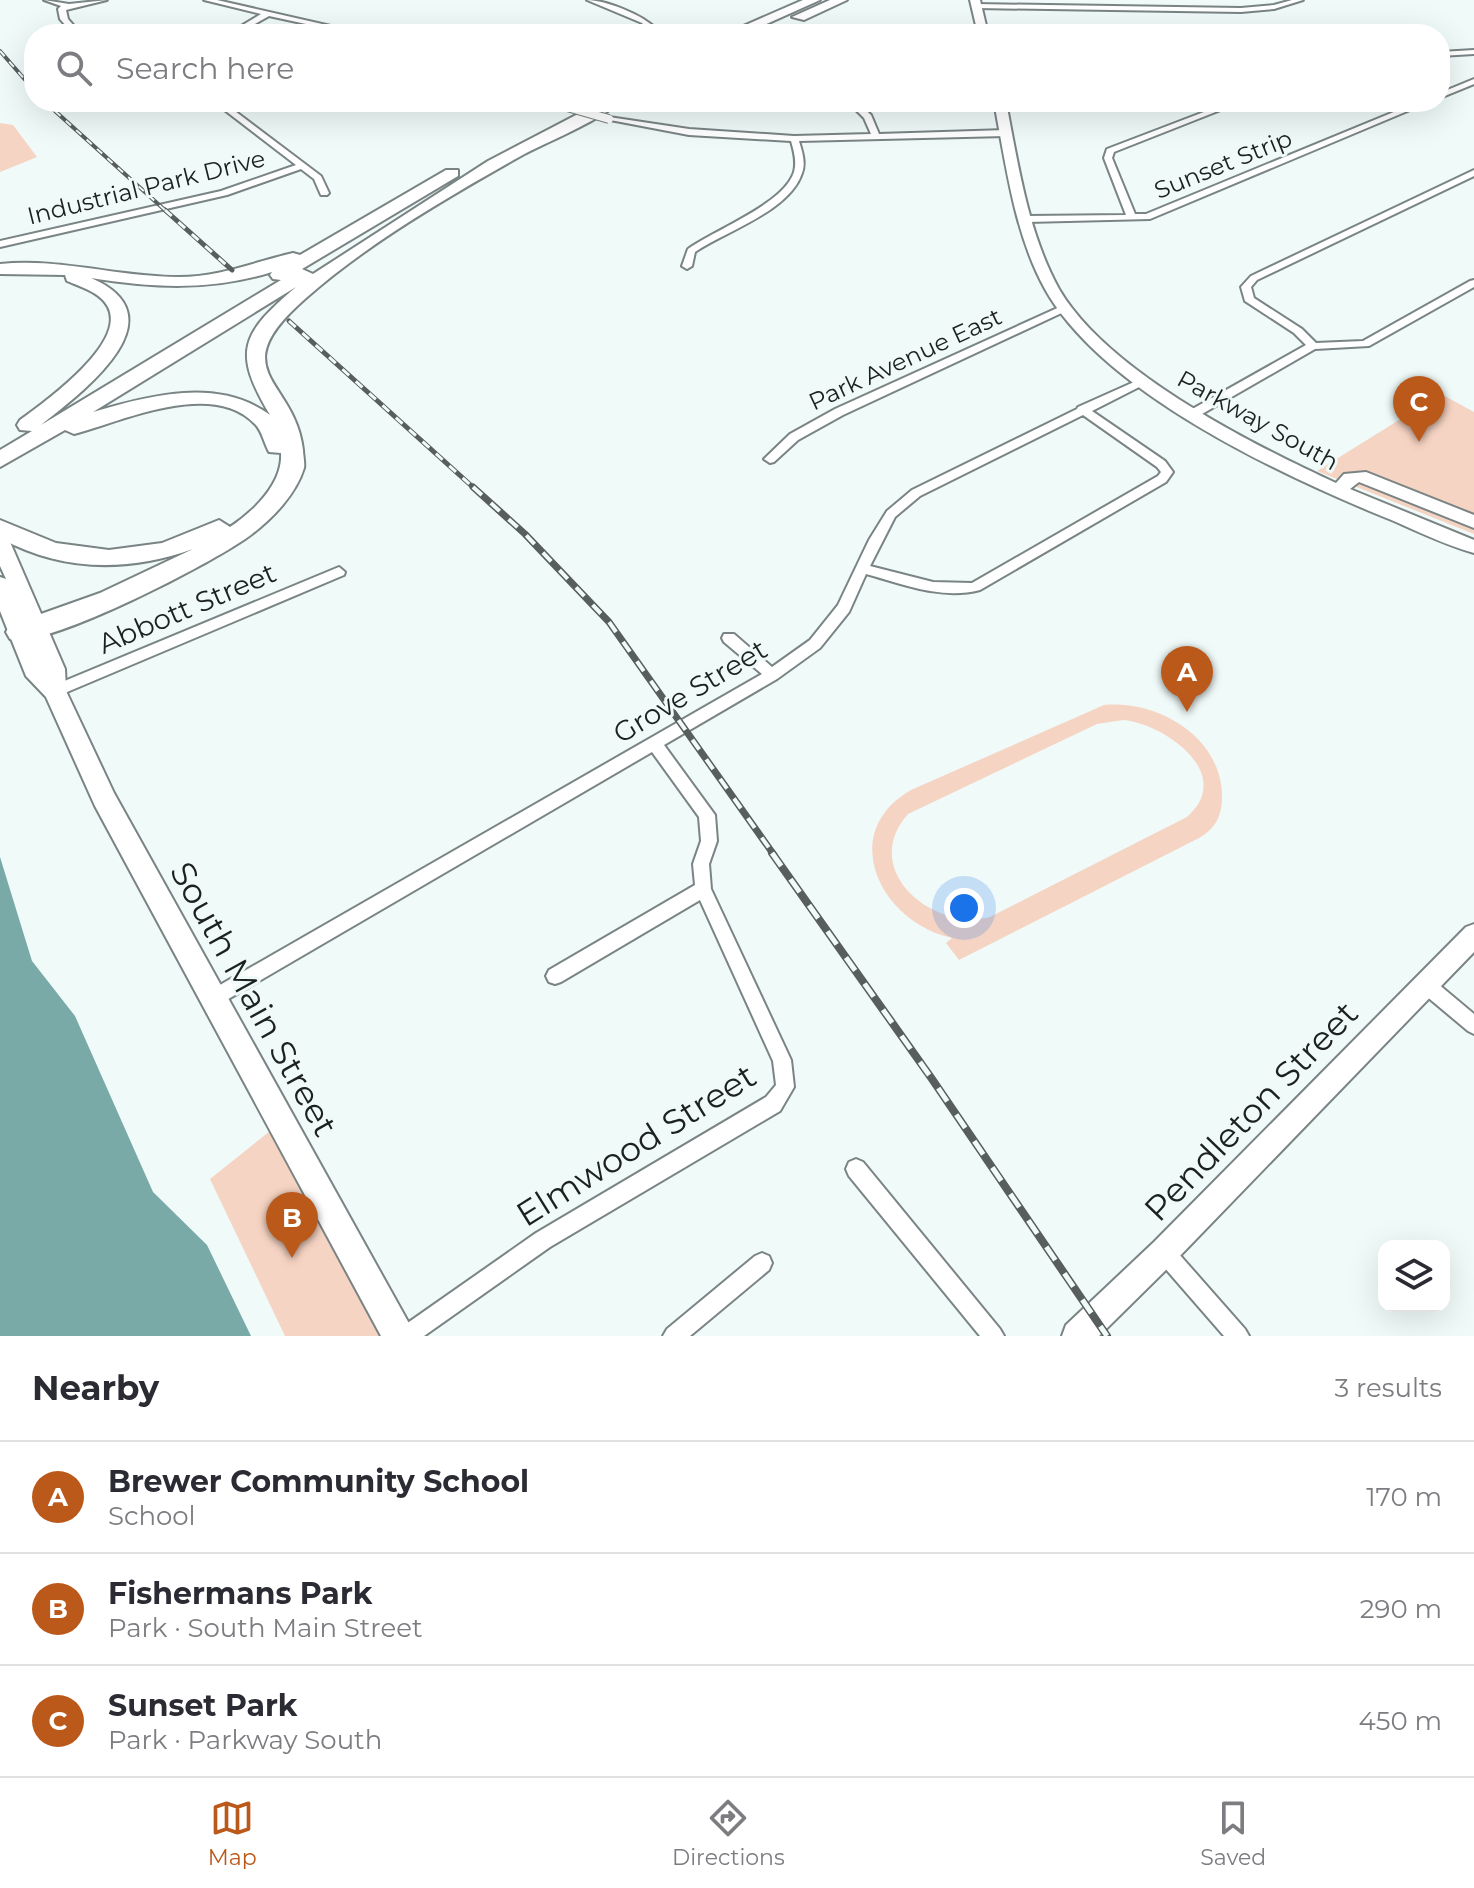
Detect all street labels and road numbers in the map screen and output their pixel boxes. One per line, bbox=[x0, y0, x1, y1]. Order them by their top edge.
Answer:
street label: Sunset Strip bbox=[1150, 123, 1296, 205]
street label: Industrial Park Drive bbox=[24, 143, 268, 231]
street label: Park Avenue East bbox=[804, 301, 1006, 416]
street label: Parkway South bbox=[1172, 364, 1344, 476]
street label: Abbott Street bbox=[93, 555, 281, 661]
street label: Grove Street bbox=[607, 632, 773, 750]
street label: South Main Street bbox=[161, 855, 347, 1143]
street label: Pendleton Street bbox=[1135, 992, 1367, 1230]
street label: Elmwood Street bbox=[509, 1054, 763, 1236]

